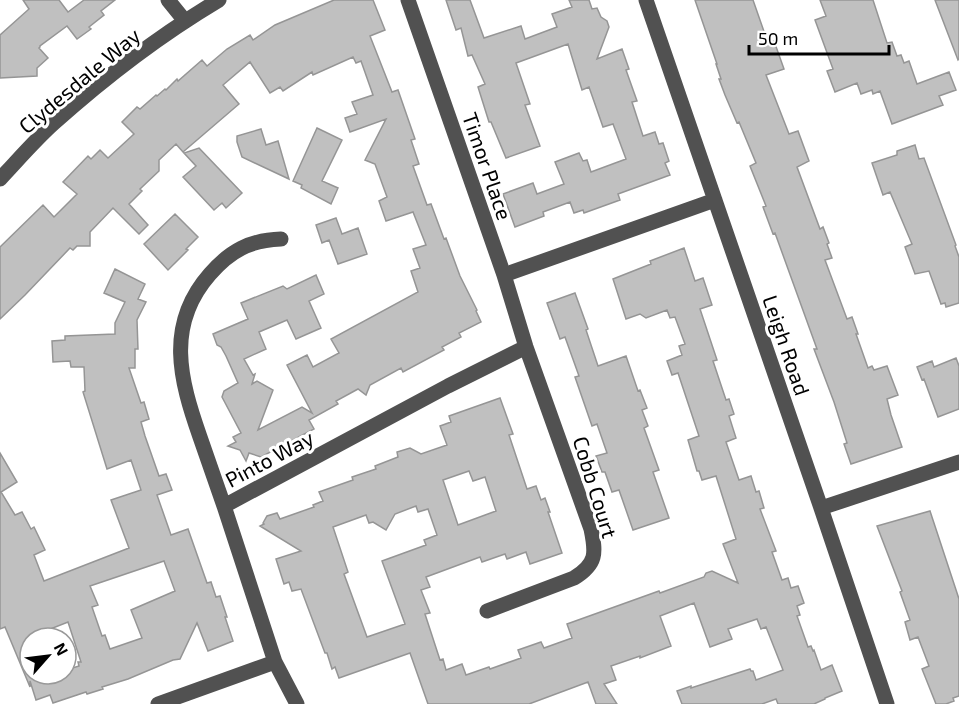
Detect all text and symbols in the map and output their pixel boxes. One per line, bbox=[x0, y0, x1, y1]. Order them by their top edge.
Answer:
scale bar bbox=[749, 18, 888, 56]
street label: Clydesdale Way bbox=[13, 22, 145, 138]
text: 50 m bbox=[758, 27, 798, 49]
street label: Timor Place bbox=[458, 109, 518, 223]
street label: Leigh Road bbox=[758, 292, 816, 398]
street label: Pinto Way bbox=[221, 424, 317, 492]
street label: Cobb Court bbox=[569, 433, 623, 541]
north arrow bbox=[18, 626, 78, 686]
text: N bbox=[51, 639, 73, 658]

